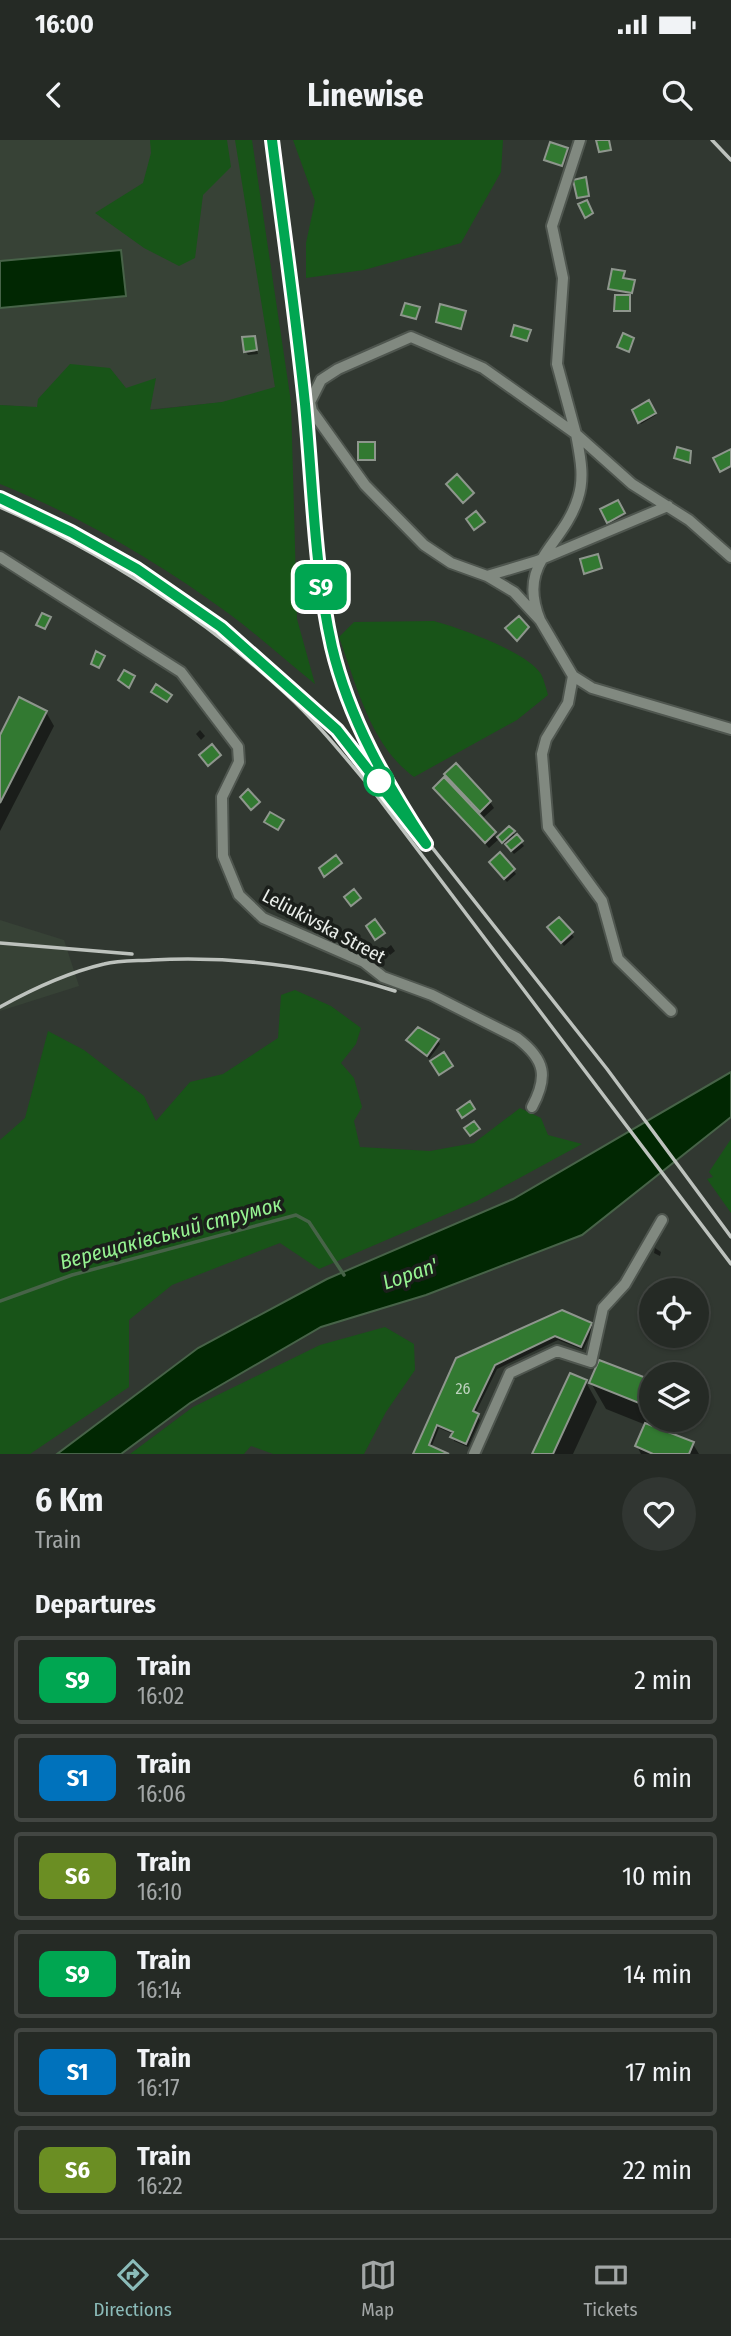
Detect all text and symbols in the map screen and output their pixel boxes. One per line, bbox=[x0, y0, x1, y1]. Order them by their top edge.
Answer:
text: 16:00 bbox=[35, 9, 94, 40]
icon: back bbox=[35, 76, 73, 114]
text: Linewise bbox=[307, 76, 424, 114]
icon: search bbox=[658, 76, 696, 114]
line badge: S9 bbox=[290, 564, 352, 610]
text: S9 bbox=[309, 573, 333, 601]
unlabelled marker bbox=[364, 766, 394, 796]
street label: Leliukivska Street bbox=[258, 884, 390, 969]
water label: Верещаківський струмок bbox=[57, 1191, 285, 1275]
water label: Lopan' bbox=[379, 1252, 442, 1296]
map controls bbox=[639, 1278, 709, 1432]
button: locate bbox=[639, 1278, 709, 1348]
button: layers bbox=[639, 1362, 709, 1432]
house number: 26 bbox=[456, 1379, 471, 1398]
button: heart bbox=[622, 1477, 696, 1551]
text: 6 Km bbox=[35, 1480, 103, 1520]
text: Train bbox=[35, 1526, 81, 1554]
text: Departures bbox=[35, 1589, 156, 1620]
text: Train bbox=[137, 1651, 191, 1682]
text: 2 min bbox=[634, 1665, 692, 1696]
text: S9 bbox=[65, 1666, 90, 1694]
text: 16:02 bbox=[137, 1682, 184, 1710]
text: Train bbox=[137, 1749, 191, 1780]
text: 6 min bbox=[633, 1763, 692, 1794]
text: S1 bbox=[67, 1764, 88, 1792]
text: 16:06 bbox=[137, 1780, 186, 1808]
text: Train bbox=[137, 1847, 191, 1878]
text: 10 min bbox=[622, 1861, 692, 1892]
text: S6 bbox=[65, 1862, 90, 1890]
text: 16:10 bbox=[137, 1878, 182, 1906]
text: Train bbox=[137, 1945, 191, 1976]
text: 14 min bbox=[623, 1959, 692, 1990]
text: S9 bbox=[65, 1960, 90, 1988]
text: 16:14 bbox=[137, 1976, 181, 2004]
text: Train bbox=[137, 2043, 191, 2074]
text: 17 min bbox=[625, 2057, 692, 2088]
text: S1 bbox=[67, 2058, 88, 2086]
text: 16:17 bbox=[137, 2074, 180, 2102]
text: Train bbox=[137, 2141, 191, 2172]
text: 22 min bbox=[623, 2155, 692, 2186]
text: S6 bbox=[65, 2156, 90, 2184]
text: 16:22 bbox=[137, 2172, 183, 2200]
tab: Directions bbox=[93, 2256, 172, 2321]
tab: Map bbox=[359, 2256, 397, 2321]
tab: Tickets bbox=[583, 2256, 638, 2321]

